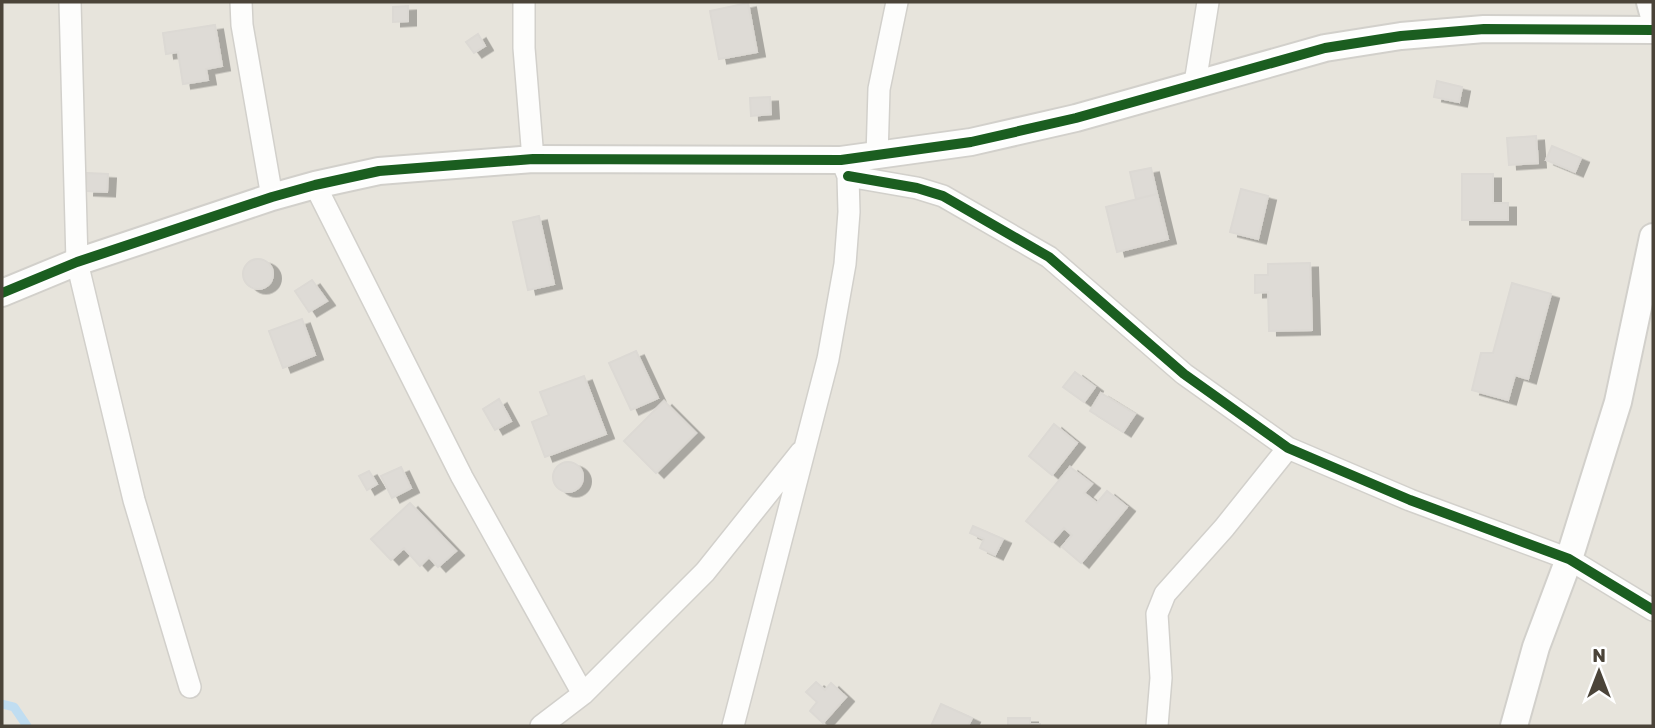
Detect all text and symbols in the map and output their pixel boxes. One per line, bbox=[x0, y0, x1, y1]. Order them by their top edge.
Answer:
north arrow bbox=[1564, 637, 1634, 707]
text: N bbox=[1592, 644, 1606, 667]

